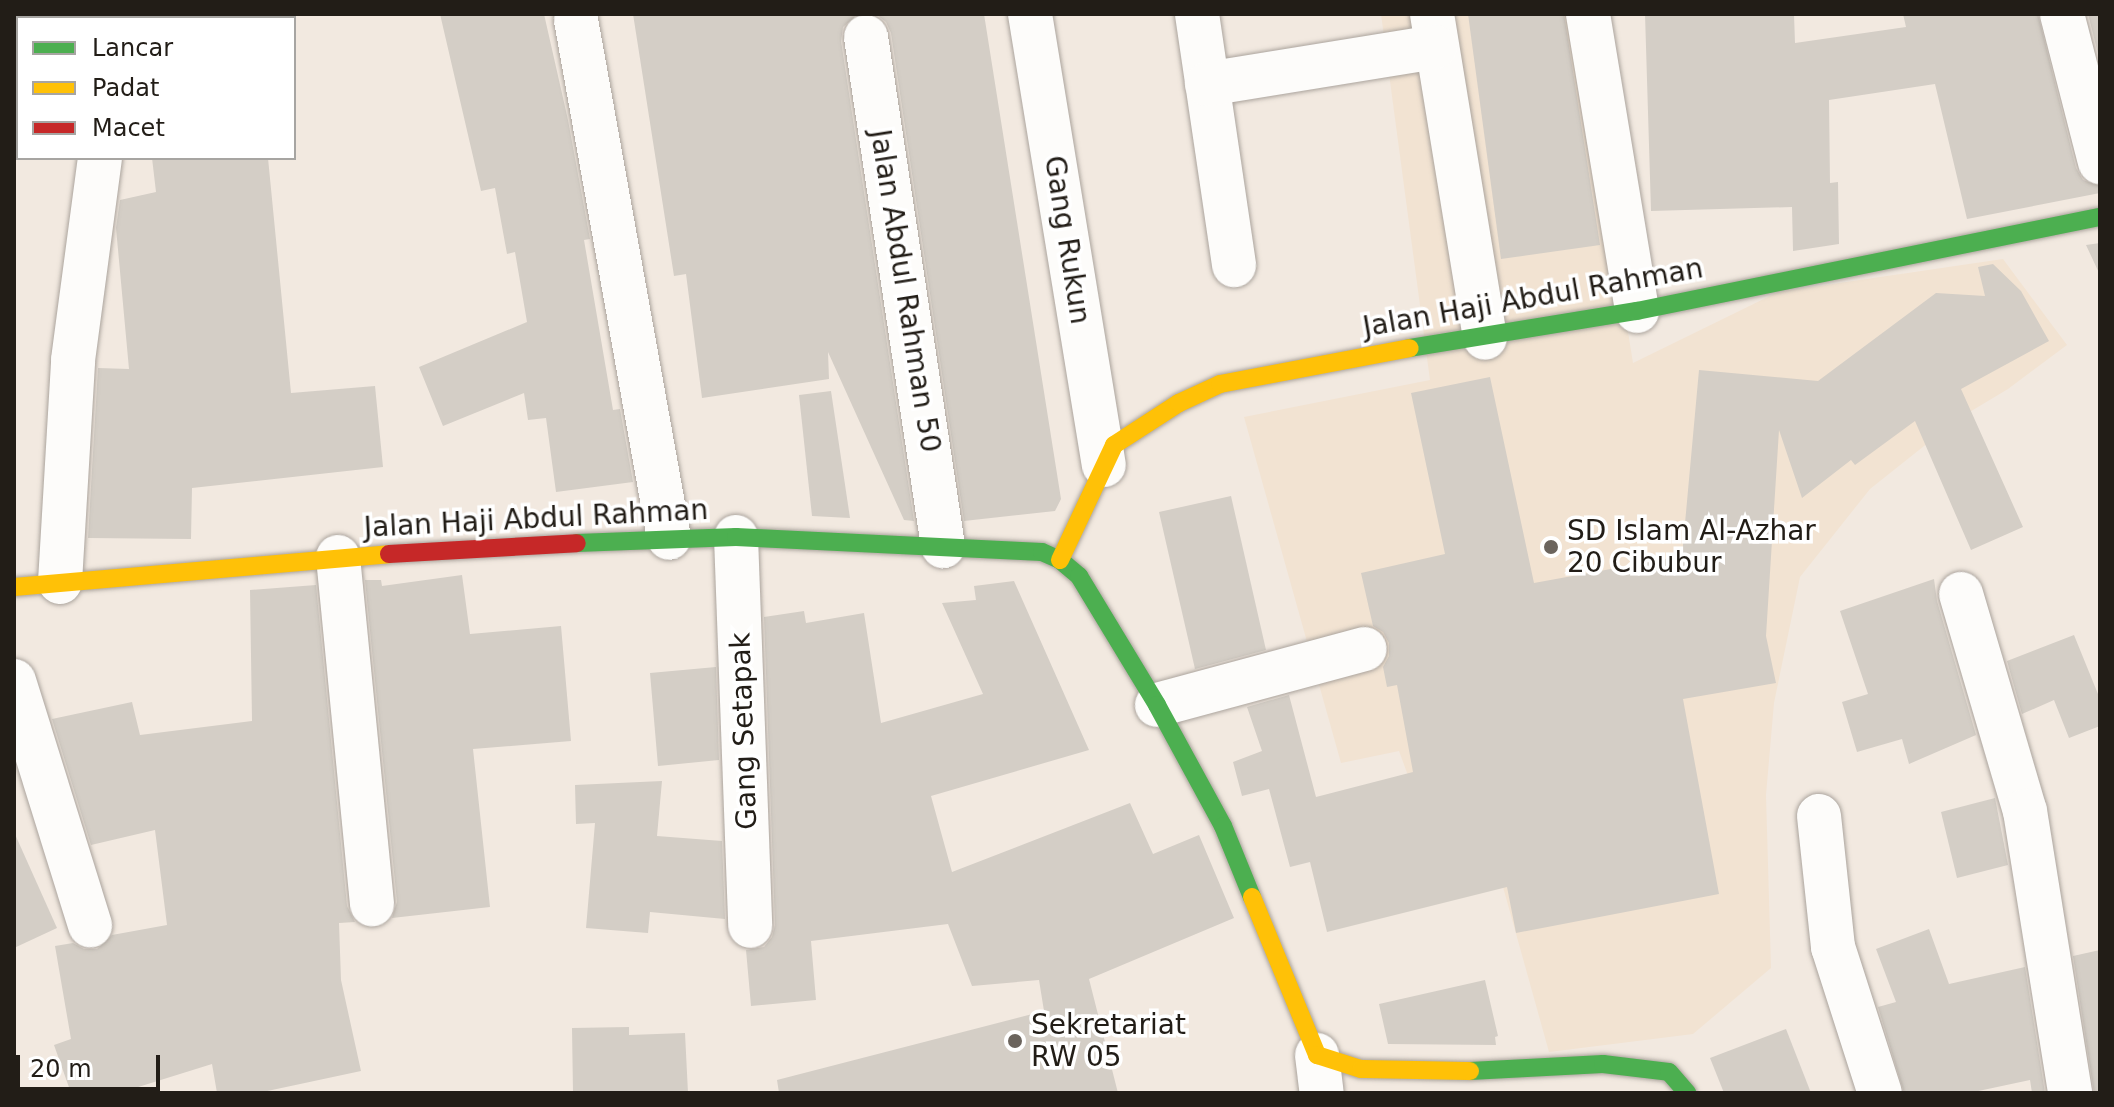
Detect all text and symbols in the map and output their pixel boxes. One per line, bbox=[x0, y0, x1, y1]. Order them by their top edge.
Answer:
legend bbox=[16, 16, 296, 160]
text: Lancar bbox=[92, 34, 173, 62]
text: Padat bbox=[92, 74, 159, 102]
text: Macet bbox=[92, 114, 165, 142]
street label: Jalan Abdul Rahman 50 bbox=[863, 127, 947, 455]
street label: Gang Rukun bbox=[1037, 153, 1097, 327]
street label: Jalan Haji Abdul Rahman bbox=[1360, 252, 1706, 344]
street label: Jalan Haji Abdul Rahman bbox=[363, 493, 709, 545]
place label: SD Islam Al-Azhar 20 Cibubur bbox=[1567, 514, 1816, 580]
marker: SD Islam Al-Azhar 20 Cibubur bbox=[1542, 538, 1560, 556]
street label: Gang Setapak bbox=[724, 632, 764, 830]
place label: Sekretariat RW 05 bbox=[1031, 1008, 1186, 1074]
marker: Sekretariat RW 05 bbox=[1006, 1032, 1024, 1050]
scale bar bbox=[20, 1039, 164, 1089]
text: 20 m bbox=[30, 1055, 92, 1083]

